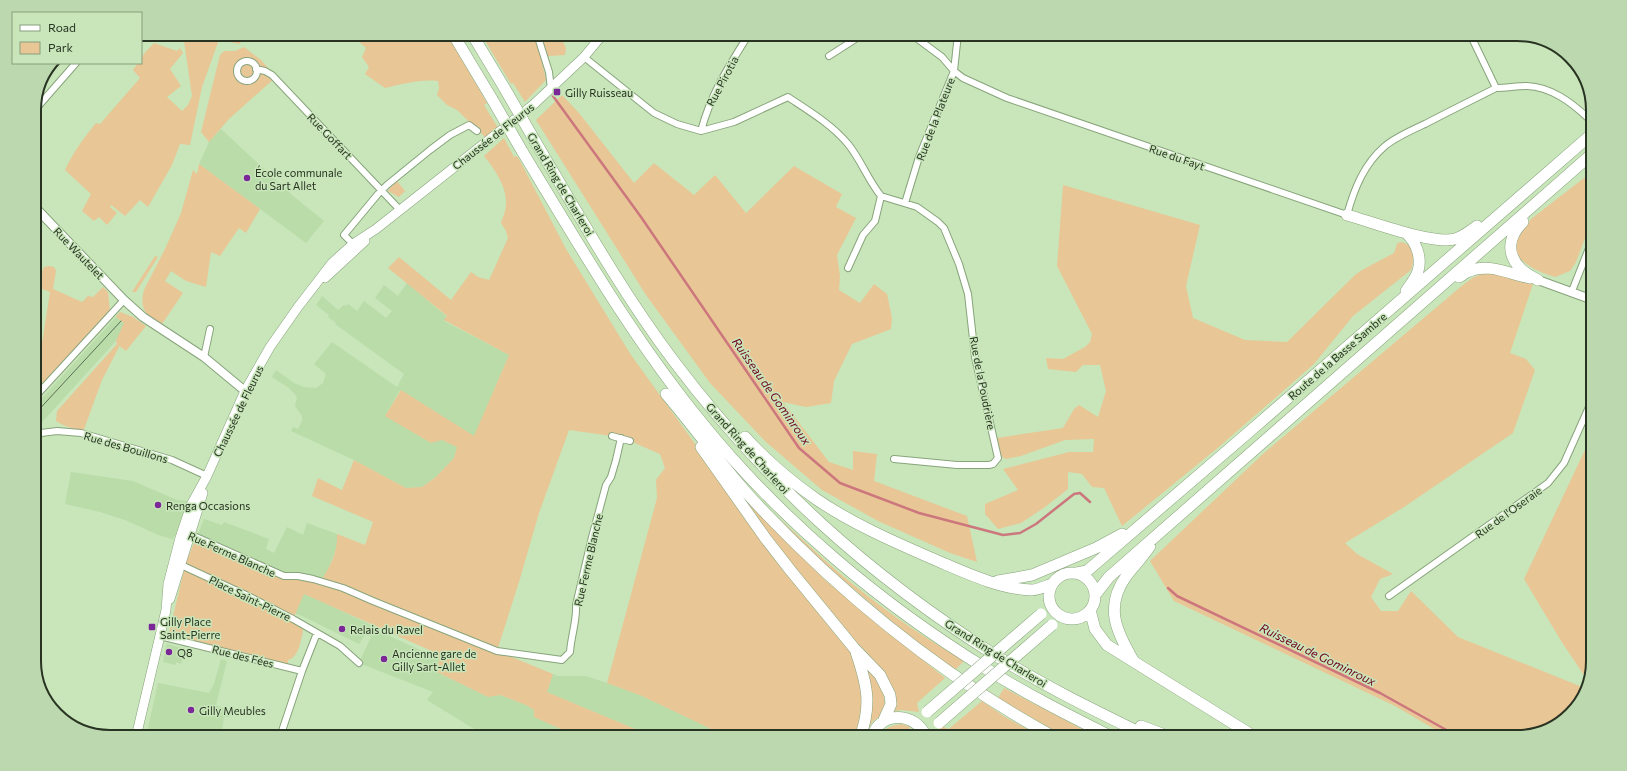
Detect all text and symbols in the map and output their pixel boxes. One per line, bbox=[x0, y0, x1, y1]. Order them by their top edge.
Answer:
legend bbox=[12, 12, 142, 64]
text: Road bbox=[48, 20, 76, 34]
text: Park bbox=[48, 40, 74, 54]
street label: Rue Pirotia bbox=[703, 54, 741, 108]
street label: Rue de la Plateure bbox=[913, 75, 957, 162]
place label: Gilly Ruisseau bbox=[565, 86, 633, 99]
marker: Gilly Ruisseau bbox=[552, 87, 562, 97]
street label: Chaussée de Fleurus bbox=[449, 100, 537, 172]
street label: Rue Goffart bbox=[305, 110, 355, 162]
street label: Grand Ring de Charleroi bbox=[525, 130, 597, 238]
street label: Rue du Fayt bbox=[1148, 141, 1207, 173]
place label: École communale du Sart Allet bbox=[255, 165, 342, 192]
marker: École communale du Sart Allet bbox=[242, 173, 252, 183]
street label: Rue Wautelet bbox=[51, 224, 107, 282]
street label: Route de la Basse Sambre bbox=[1285, 310, 1389, 402]
water label: Ruisseau de Gominroux bbox=[730, 335, 815, 448]
street label: Rue de la Poudrière bbox=[968, 335, 998, 431]
street label: Chaussée de Fleurus bbox=[210, 363, 266, 459]
street label: Grand Ring de Charleroi bbox=[704, 400, 792, 496]
street label: Rue des Bouillons bbox=[83, 429, 169, 465]
street label: Rue de l'Oseraie bbox=[1472, 483, 1544, 541]
place label: Renga Occasions bbox=[166, 499, 250, 512]
marker: Renga Occasions bbox=[153, 500, 163, 510]
street label: Rue Ferme Blanche bbox=[571, 512, 605, 608]
street label: Rue Ferme Blanche bbox=[186, 529, 278, 579]
street label: Place Saint-Pierre bbox=[207, 573, 293, 623]
place label: Gilly Place Saint-Pierre bbox=[160, 615, 221, 641]
street label: Grand Ring de Charleroi bbox=[943, 616, 1050, 690]
water label: Ruisseau de Gominroux bbox=[1258, 620, 1379, 688]
marker: Gilly Place Saint-Pierre bbox=[147, 622, 157, 632]
place label: Relais du Ravel bbox=[350, 623, 423, 636]
marker: Relais du Ravel bbox=[337, 624, 347, 634]
street label: Rue des Fées bbox=[211, 642, 275, 670]
place label: Q8 bbox=[177, 646, 193, 659]
marker: Q8 bbox=[164, 647, 174, 657]
place label: Ancienne gare de Gilly Sart-Allet bbox=[392, 647, 477, 673]
marker: Ancienne gare de Gilly Sart-Allet bbox=[379, 654, 389, 664]
place label: Gilly Meubles bbox=[199, 704, 266, 717]
marker: Gilly Meubles bbox=[186, 705, 196, 715]

